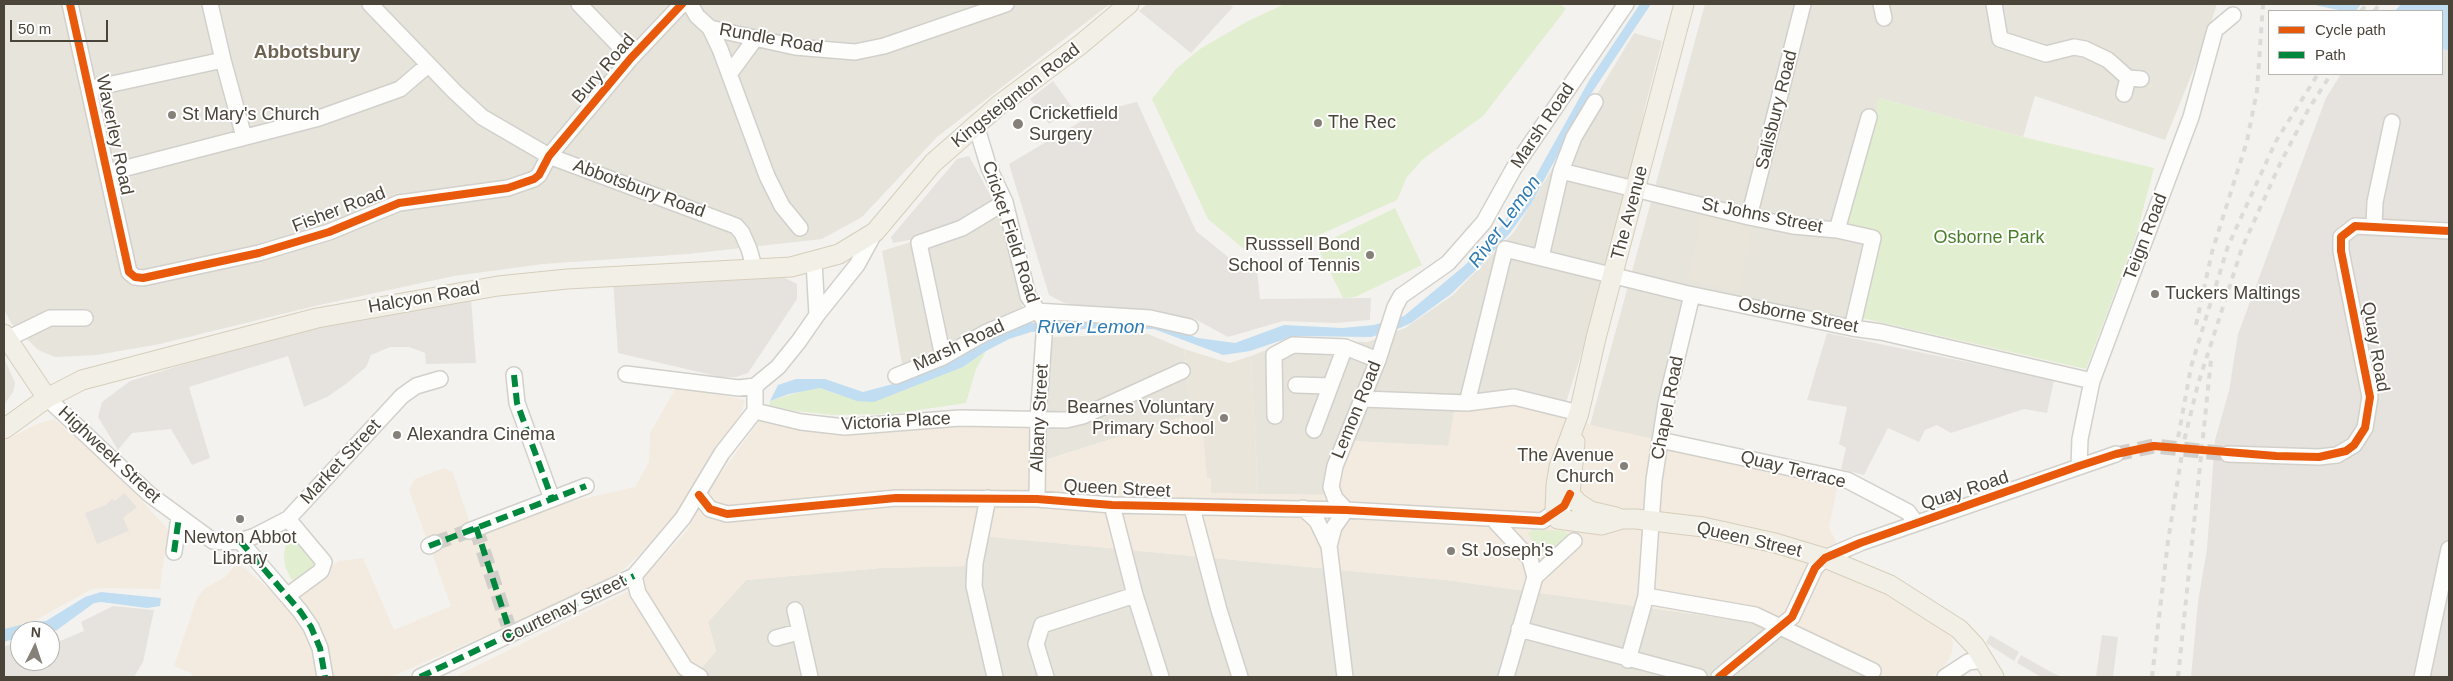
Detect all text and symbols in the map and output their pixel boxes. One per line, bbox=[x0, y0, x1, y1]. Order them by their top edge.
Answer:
scale bar bbox=[12, 10, 110, 42]
legend bbox=[2268, 10, 2443, 75]
street label: Rundle Road bbox=[717, 19, 825, 59]
text: 50 m bbox=[18, 20, 51, 37]
text: Cycle path bbox=[2315, 21, 2386, 38]
street label: Bury Road bbox=[568, 30, 640, 108]
street label: Kingsteignton Road bbox=[947, 39, 1085, 153]
district label: Abbotsbury bbox=[254, 42, 360, 64]
text: Path bbox=[2315, 46, 2346, 63]
street label: Salisbury Road bbox=[1752, 48, 1802, 172]
street label: Waverley Road bbox=[91, 73, 137, 197]
street label: Marsh Road bbox=[1507, 79, 1579, 173]
place label: Cricketfield Surgery bbox=[1029, 103, 1118, 146]
place label: St Mary's Church bbox=[182, 104, 319, 126]
marker: St Mary's Church bbox=[166, 109, 178, 121]
place label: The Rec bbox=[1328, 112, 1396, 134]
marker: Cricketfield Surgery bbox=[1011, 117, 1025, 131]
marker: The Rec bbox=[1312, 117, 1324, 129]
street label: Abbotsbury Road bbox=[570, 155, 708, 223]
street label: Cricket Field Road bbox=[977, 158, 1043, 306]
street label: The Avenue bbox=[1607, 163, 1653, 263]
water label: River Lemon bbox=[1464, 172, 1546, 272]
street label: Fisher Road bbox=[289, 182, 389, 238]
street label: Teign Road bbox=[2120, 191, 2172, 283]
street label: St Johns Street bbox=[1700, 194, 1824, 238]
park label: Osborne Park bbox=[1933, 227, 2045, 249]
place label: Russsell Bond School of Tennis bbox=[1228, 234, 1360, 276]
marker: Russsell Bond School of Tennis bbox=[1364, 249, 1376, 261]
street label: Halcyon Road bbox=[366, 278, 482, 318]
place label: Tuckers Maltings bbox=[2165, 283, 2300, 305]
marker: Tuckers Maltings bbox=[2149, 288, 2161, 300]
street label: Osborne Street bbox=[1736, 294, 1860, 338]
street label: Quay Road bbox=[2356, 300, 2394, 394]
street label: Marsh Road bbox=[910, 315, 1008, 377]
water label: River Lemon bbox=[1037, 317, 1145, 339]
street label: Chapel Road bbox=[1647, 354, 1689, 462]
street label: Lemon Road bbox=[1328, 358, 1386, 462]
street label: Albany Street bbox=[1026, 363, 1054, 473]
place label: Bearnes Voluntary Primary School bbox=[1067, 397, 1214, 439]
street label: Highweek Street bbox=[53, 402, 165, 508]
street label: Victoria Place bbox=[841, 408, 951, 436]
marker: Bearnes Voluntary Primary School bbox=[1218, 412, 1230, 424]
street label: Market Street bbox=[296, 415, 386, 509]
place label: Alexandra Cinema bbox=[407, 424, 555, 446]
marker: Alexandra Cinema bbox=[391, 429, 403, 441]
place label: The Avenue Church bbox=[1517, 445, 1614, 488]
street label: Quay Terrace bbox=[1738, 446, 1848, 494]
marker: The Avenue Church bbox=[1618, 460, 1630, 472]
street label: Quay Road bbox=[1918, 467, 2012, 515]
street label: Queen Street bbox=[1063, 475, 1171, 503]
marker: Newton Abbot Library bbox=[234, 513, 246, 525]
street label: Queen Street bbox=[1694, 517, 1804, 563]
place label: Newton Abbot Library bbox=[183, 527, 297, 570]
place label: St Joseph's bbox=[1461, 540, 1553, 562]
marker: St Joseph's bbox=[1445, 545, 1457, 557]
street label: Courtenay Street bbox=[498, 570, 630, 650]
north arrow bbox=[10, 621, 60, 671]
text: N bbox=[30, 624, 42, 640]

